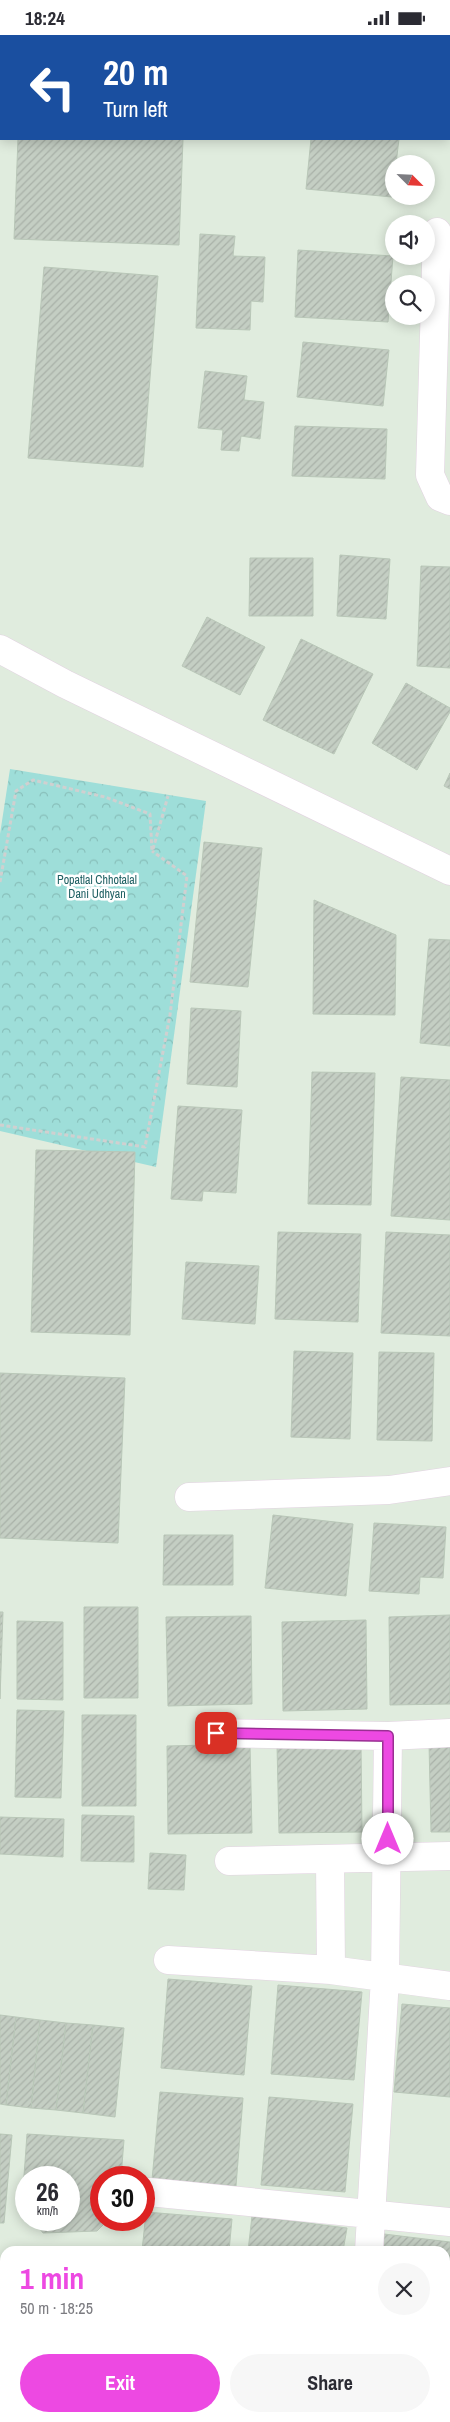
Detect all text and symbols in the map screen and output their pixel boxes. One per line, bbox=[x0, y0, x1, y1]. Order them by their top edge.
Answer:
text: 18:24 bbox=[25, 5, 65, 31]
text: 20 m bbox=[103, 49, 168, 96]
icon: left bbox=[20, 55, 85, 120]
text: Turn left bbox=[103, 94, 168, 124]
north arrow bbox=[385, 155, 435, 205]
map controls bbox=[385, 155, 435, 325]
button: sound bbox=[385, 215, 435, 265]
button: search bbox=[385, 275, 435, 325]
park label: Popatlal Chhotalal Dani Udhyan bbox=[57, 872, 137, 902]
pin bbox=[195, 1712, 237, 1754]
icon: arrive bbox=[202, 1719, 230, 1747]
position arrow bbox=[361, 1812, 413, 1864]
speed limit sign: 30 bbox=[90, 2166, 155, 2231]
text: 26 bbox=[36, 2175, 59, 2209]
text: km/h bbox=[37, 2203, 58, 2219]
text: 1 min bbox=[20, 2258, 84, 2298]
button: close bbox=[378, 2263, 430, 2315]
text: 50 m · 18:25 bbox=[20, 2297, 93, 2319]
button: Exit bbox=[20, 2354, 220, 2412]
button: Share bbox=[230, 2354, 430, 2412]

